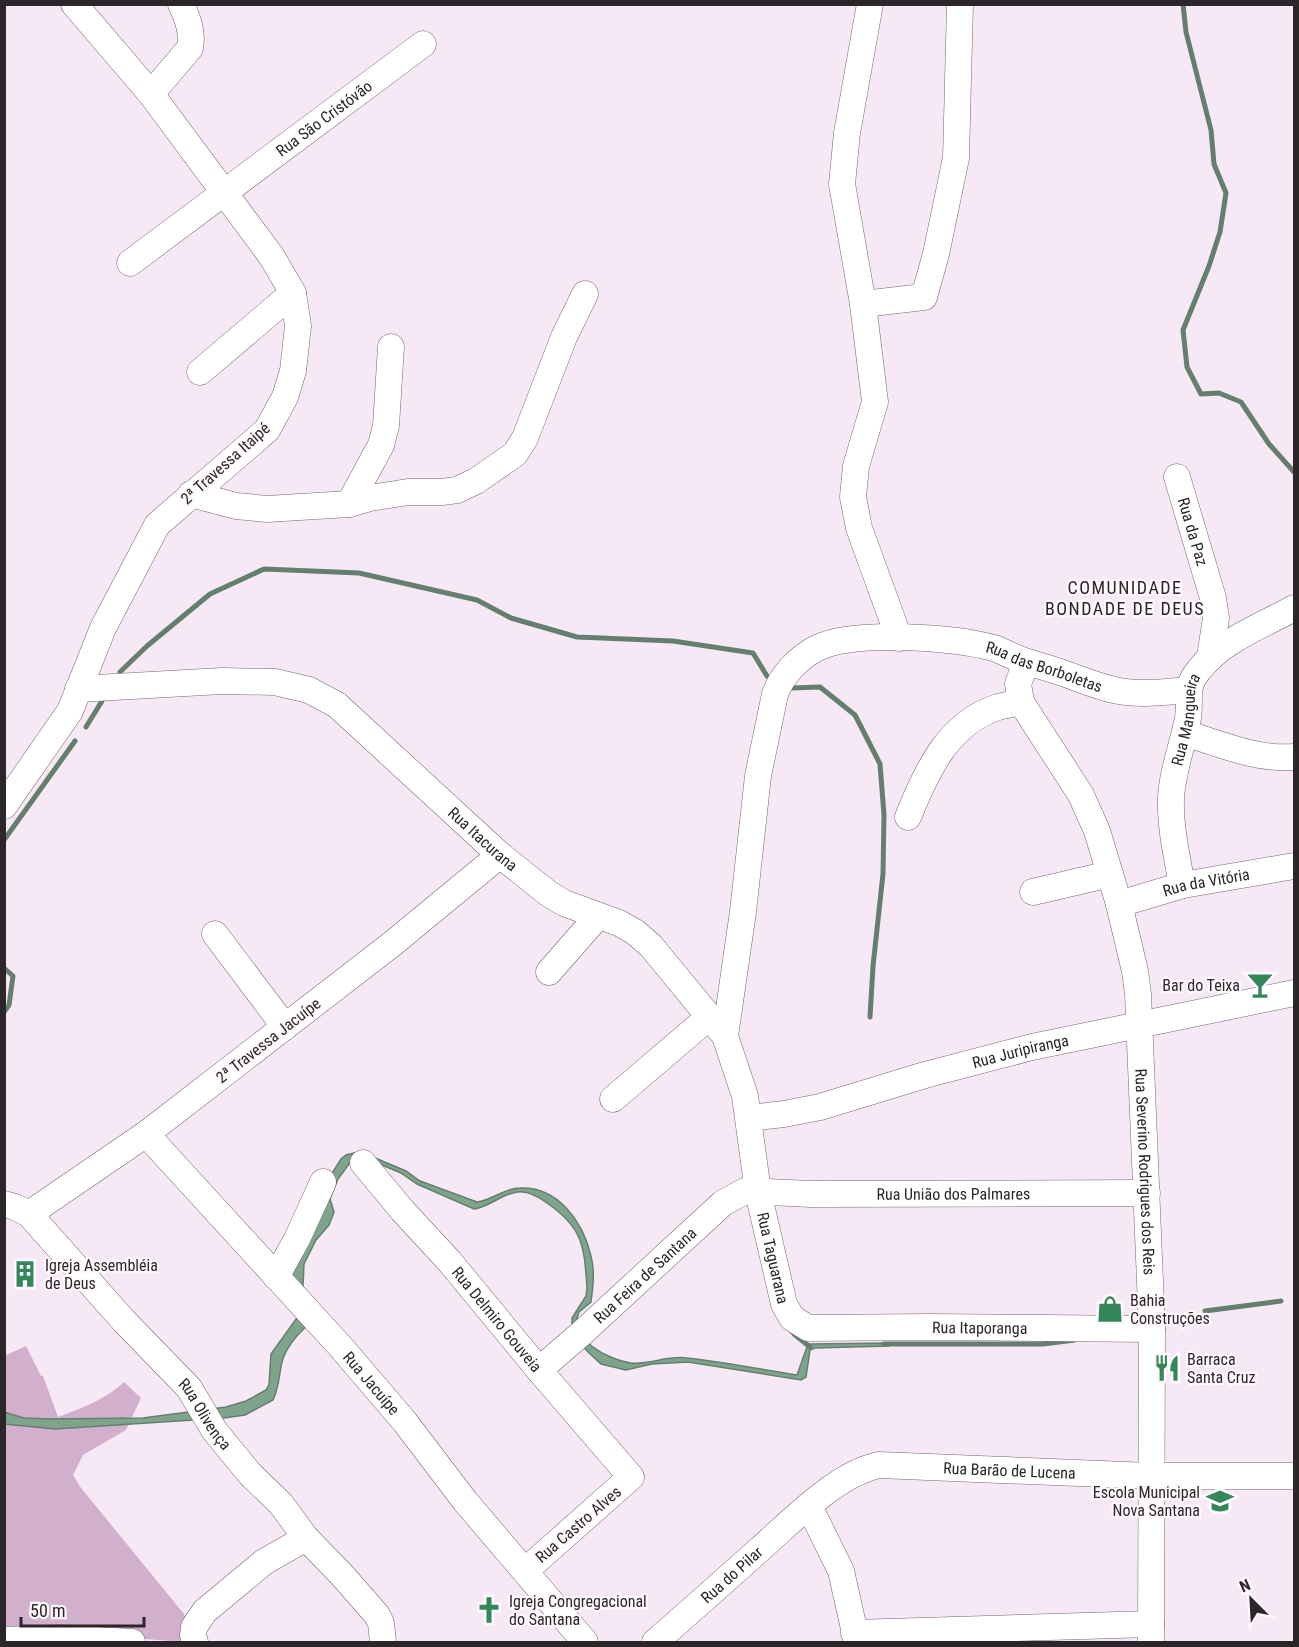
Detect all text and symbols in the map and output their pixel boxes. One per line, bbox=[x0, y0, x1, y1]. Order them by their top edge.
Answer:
street label: Rua São Cristóvão bbox=[272, 76, 376, 161]
street label: 2ª Travessa Itaipé bbox=[177, 418, 274, 508]
street label: Rua da Paz bbox=[1174, 495, 1212, 568]
district label: COMUNIDADE BONDADE DE DEUS bbox=[1045, 577, 1205, 619]
street label: Rua das Borboletas bbox=[984, 637, 1105, 696]
street label: Rua Mangueira bbox=[1167, 670, 1204, 768]
street label: Rua Itacurana bbox=[444, 803, 521, 875]
street label: Rua da Vitória bbox=[1160, 865, 1251, 901]
bar icon: Bar do Teixa bbox=[1245, 970, 1275, 1000]
place label: Bar do Teixa bbox=[1162, 976, 1240, 995]
street label: 2ª Travessa Jacuípe bbox=[212, 994, 324, 1087]
street label: Rua Juripiranga bbox=[970, 1031, 1070, 1072]
street label: Rua Severino Rodrigues dos Reis bbox=[1131, 1068, 1159, 1275]
street label: Rua União dos Palmares bbox=[877, 1184, 1030, 1204]
street label: Rua Taguarana bbox=[753, 1210, 793, 1306]
street label: Rua Feira de Santana bbox=[590, 1224, 700, 1328]
place label: Igreja Assembléia de Deus bbox=[45, 1256, 158, 1293]
building icon: Igreja Assembléia de Deus bbox=[10, 1259, 40, 1289]
street label: Rua Delmiro Gouveia bbox=[448, 1263, 546, 1376]
place label: Bahia Construções bbox=[1130, 1291, 1210, 1328]
shop icon: Bahia Construções bbox=[1095, 1294, 1125, 1324]
street label: Rua Itaporanga bbox=[932, 1318, 1027, 1338]
street label: Rua Jacuípe bbox=[339, 1348, 404, 1419]
place label: Barraca Santa Cruz bbox=[1187, 1350, 1255, 1387]
restaurant icon: Barraca Santa Cruz bbox=[1152, 1353, 1182, 1383]
street label: Rua Olivença bbox=[175, 1374, 235, 1454]
street label: Rua Barão de Lucena bbox=[943, 1459, 1076, 1483]
street label: Rua Castro Alves bbox=[532, 1482, 625, 1567]
place label: Escola Municipal Nova Santana bbox=[1093, 1483, 1200, 1520]
school or university icon: Escola Municipal Nova Santana bbox=[1205, 1486, 1235, 1516]
street label: Rua do Pilar bbox=[697, 1542, 767, 1607]
north arrow bbox=[1221, 1569, 1281, 1629]
text: N bbox=[1237, 1575, 1253, 1596]
scale bar bbox=[21, 1590, 144, 1628]
place label: Igreja Congregacional do Santana bbox=[509, 1592, 647, 1629]
church icon: Igreja Congregacional do Santana bbox=[474, 1595, 504, 1625]
text: 50 m bbox=[30, 1600, 65, 1621]

